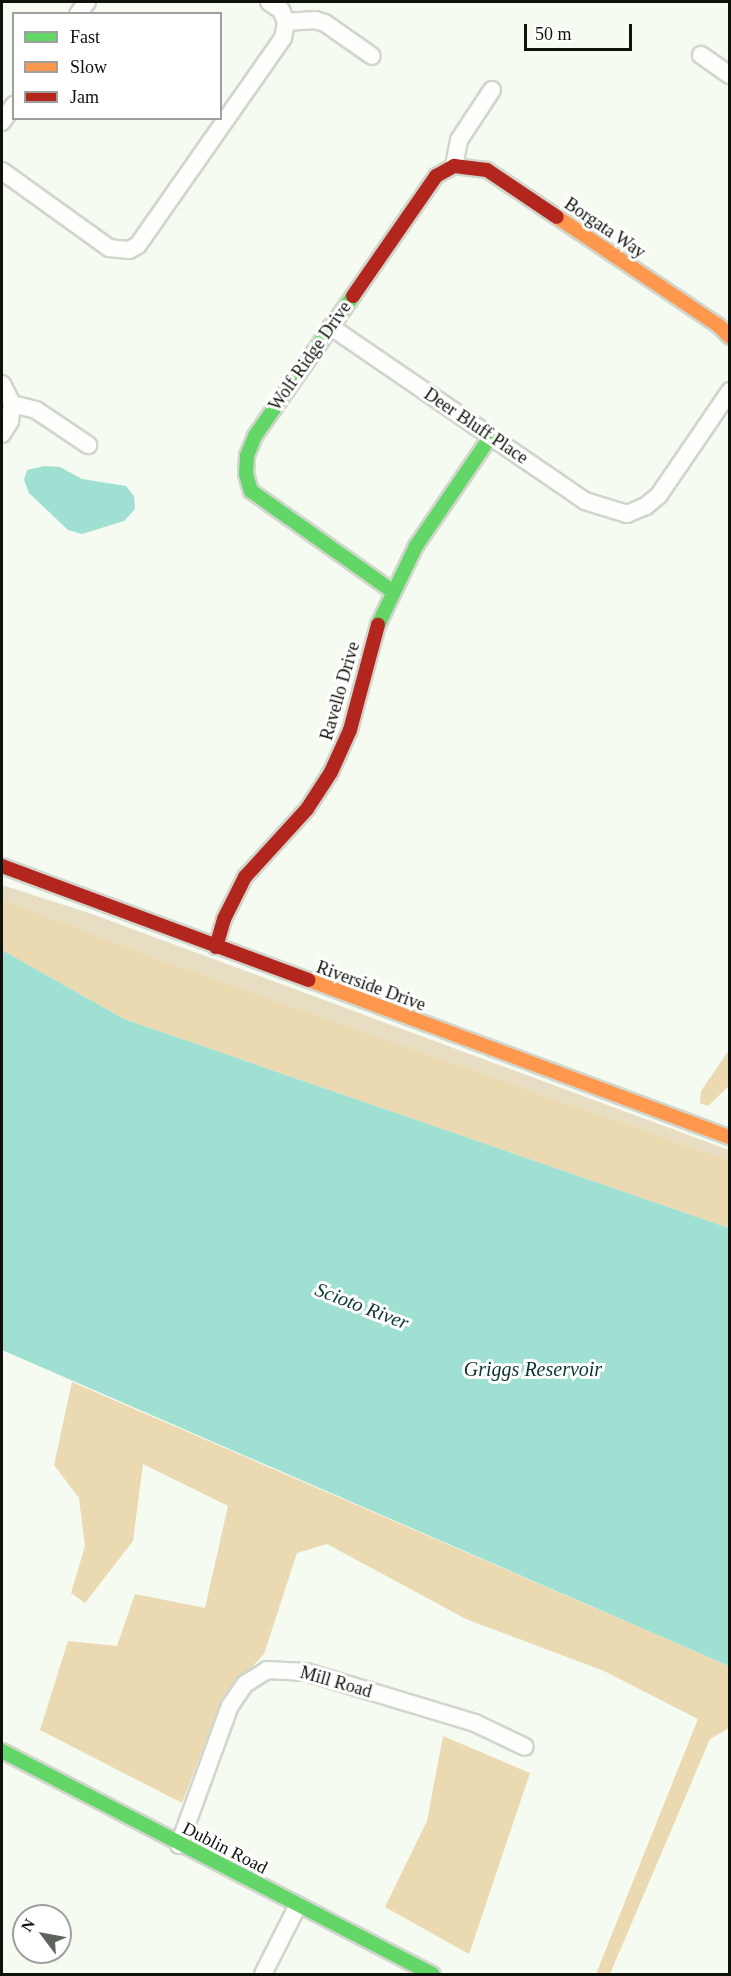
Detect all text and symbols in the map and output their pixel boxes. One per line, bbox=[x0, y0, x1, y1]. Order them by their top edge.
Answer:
legend bbox=[12, 12, 222, 120]
scale bar bbox=[527, 12, 635, 50]
text: 50 m bbox=[535, 24, 572, 44]
text: Fast bbox=[70, 27, 100, 47]
text: Slow bbox=[70, 57, 107, 77]
text: Jam bbox=[70, 87, 99, 107]
street label: Borgata Way bbox=[560, 193, 650, 263]
street label: Wolf Ridge Drive bbox=[264, 297, 356, 415]
street label: Deer Bluff Place bbox=[420, 383, 532, 469]
street label: Ravello Drive bbox=[316, 639, 364, 743]
street label: Riverside Drive bbox=[314, 956, 428, 1016]
water label: Scioto River bbox=[312, 1277, 412, 1335]
water label: Griggs Reservoir bbox=[464, 1357, 602, 1381]
street label: Mill Road bbox=[298, 1661, 374, 1703]
street label: Dublin Road bbox=[179, 1817, 271, 1879]
north arrow bbox=[12, 1904, 72, 1964]
text: N bbox=[18, 1916, 38, 1935]

